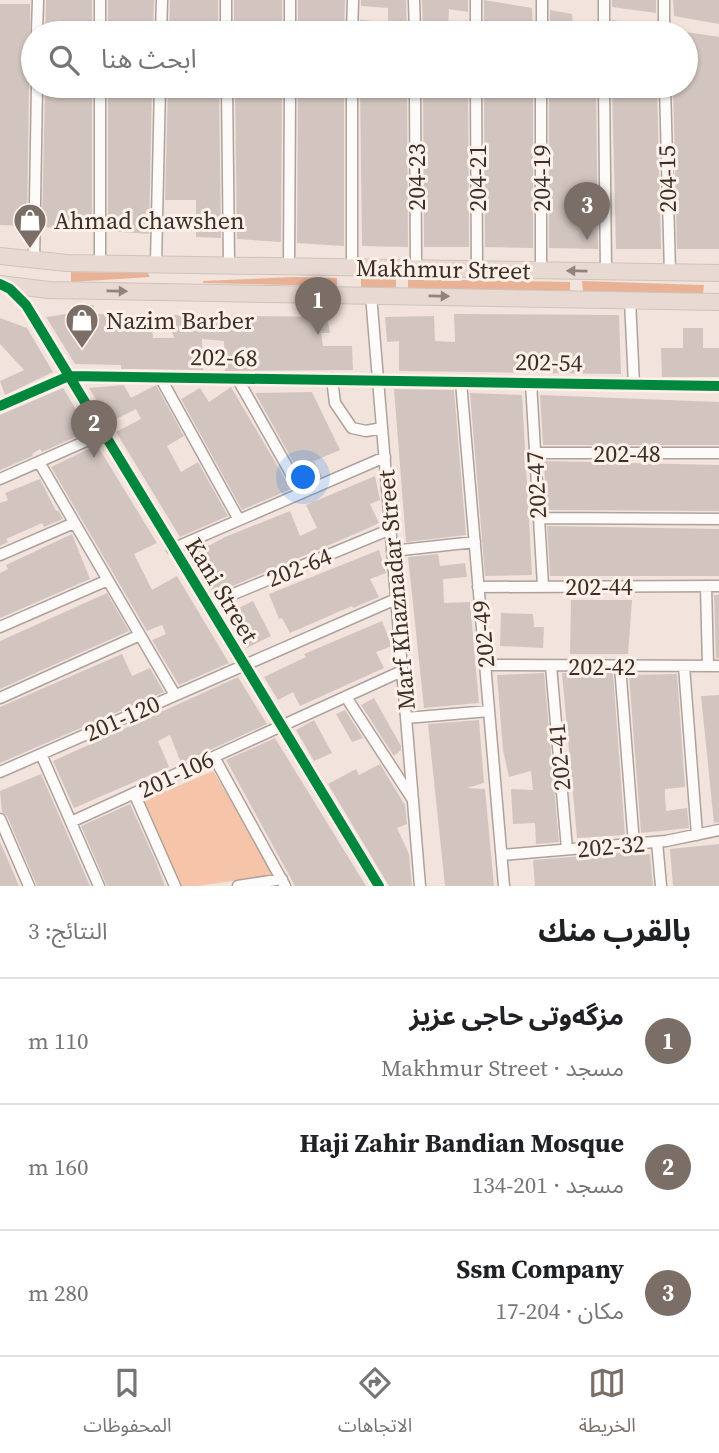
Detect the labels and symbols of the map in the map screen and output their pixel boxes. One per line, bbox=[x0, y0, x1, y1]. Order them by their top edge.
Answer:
street label: 204-23 bbox=[400, 143, 433, 211]
street label: 204-21 bbox=[461, 144, 494, 212]
street label: 204-19 bbox=[525, 144, 558, 212]
street label: 204-15 bbox=[650, 145, 684, 213]
pin: 3 bbox=[564, 182, 610, 240]
shop icon: Ahmad chawshen bbox=[11, 201, 49, 250]
place label: Ahmad chawshen bbox=[54, 204, 245, 237]
street label: Makhmur Street bbox=[356, 251, 531, 287]
one-way arrow bbox=[566, 266, 588, 277]
pin: 1 bbox=[295, 277, 341, 335]
one-way arrow bbox=[106, 285, 128, 297]
one-way arrow bbox=[429, 290, 451, 302]
shop icon: Nazim Barber bbox=[63, 301, 101, 350]
place label: Nazim Barber bbox=[106, 304, 254, 337]
street label: 202-68 bbox=[190, 340, 258, 374]
street label: 202-54 bbox=[515, 345, 583, 379]
pin: 2 bbox=[71, 400, 117, 458]
street label: 202-48 bbox=[593, 437, 661, 470]
street label: 202-47 bbox=[518, 450, 554, 520]
your location bbox=[286, 460, 320, 494]
street label: Marf Khaznadar Street bbox=[369, 468, 423, 712]
street label: Kani Street bbox=[178, 531, 266, 649]
street label: 202-64 bbox=[262, 539, 336, 595]
street label: 202-44 bbox=[565, 570, 633, 603]
street label: 202-49 bbox=[464, 599, 502, 669]
street label: 202-42 bbox=[568, 650, 636, 683]
street label: 201-120 bbox=[79, 687, 165, 749]
street label: 202-41 bbox=[540, 722, 578, 792]
street label: 201-106 bbox=[133, 742, 219, 806]
street label: 202-32 bbox=[576, 827, 646, 865]

